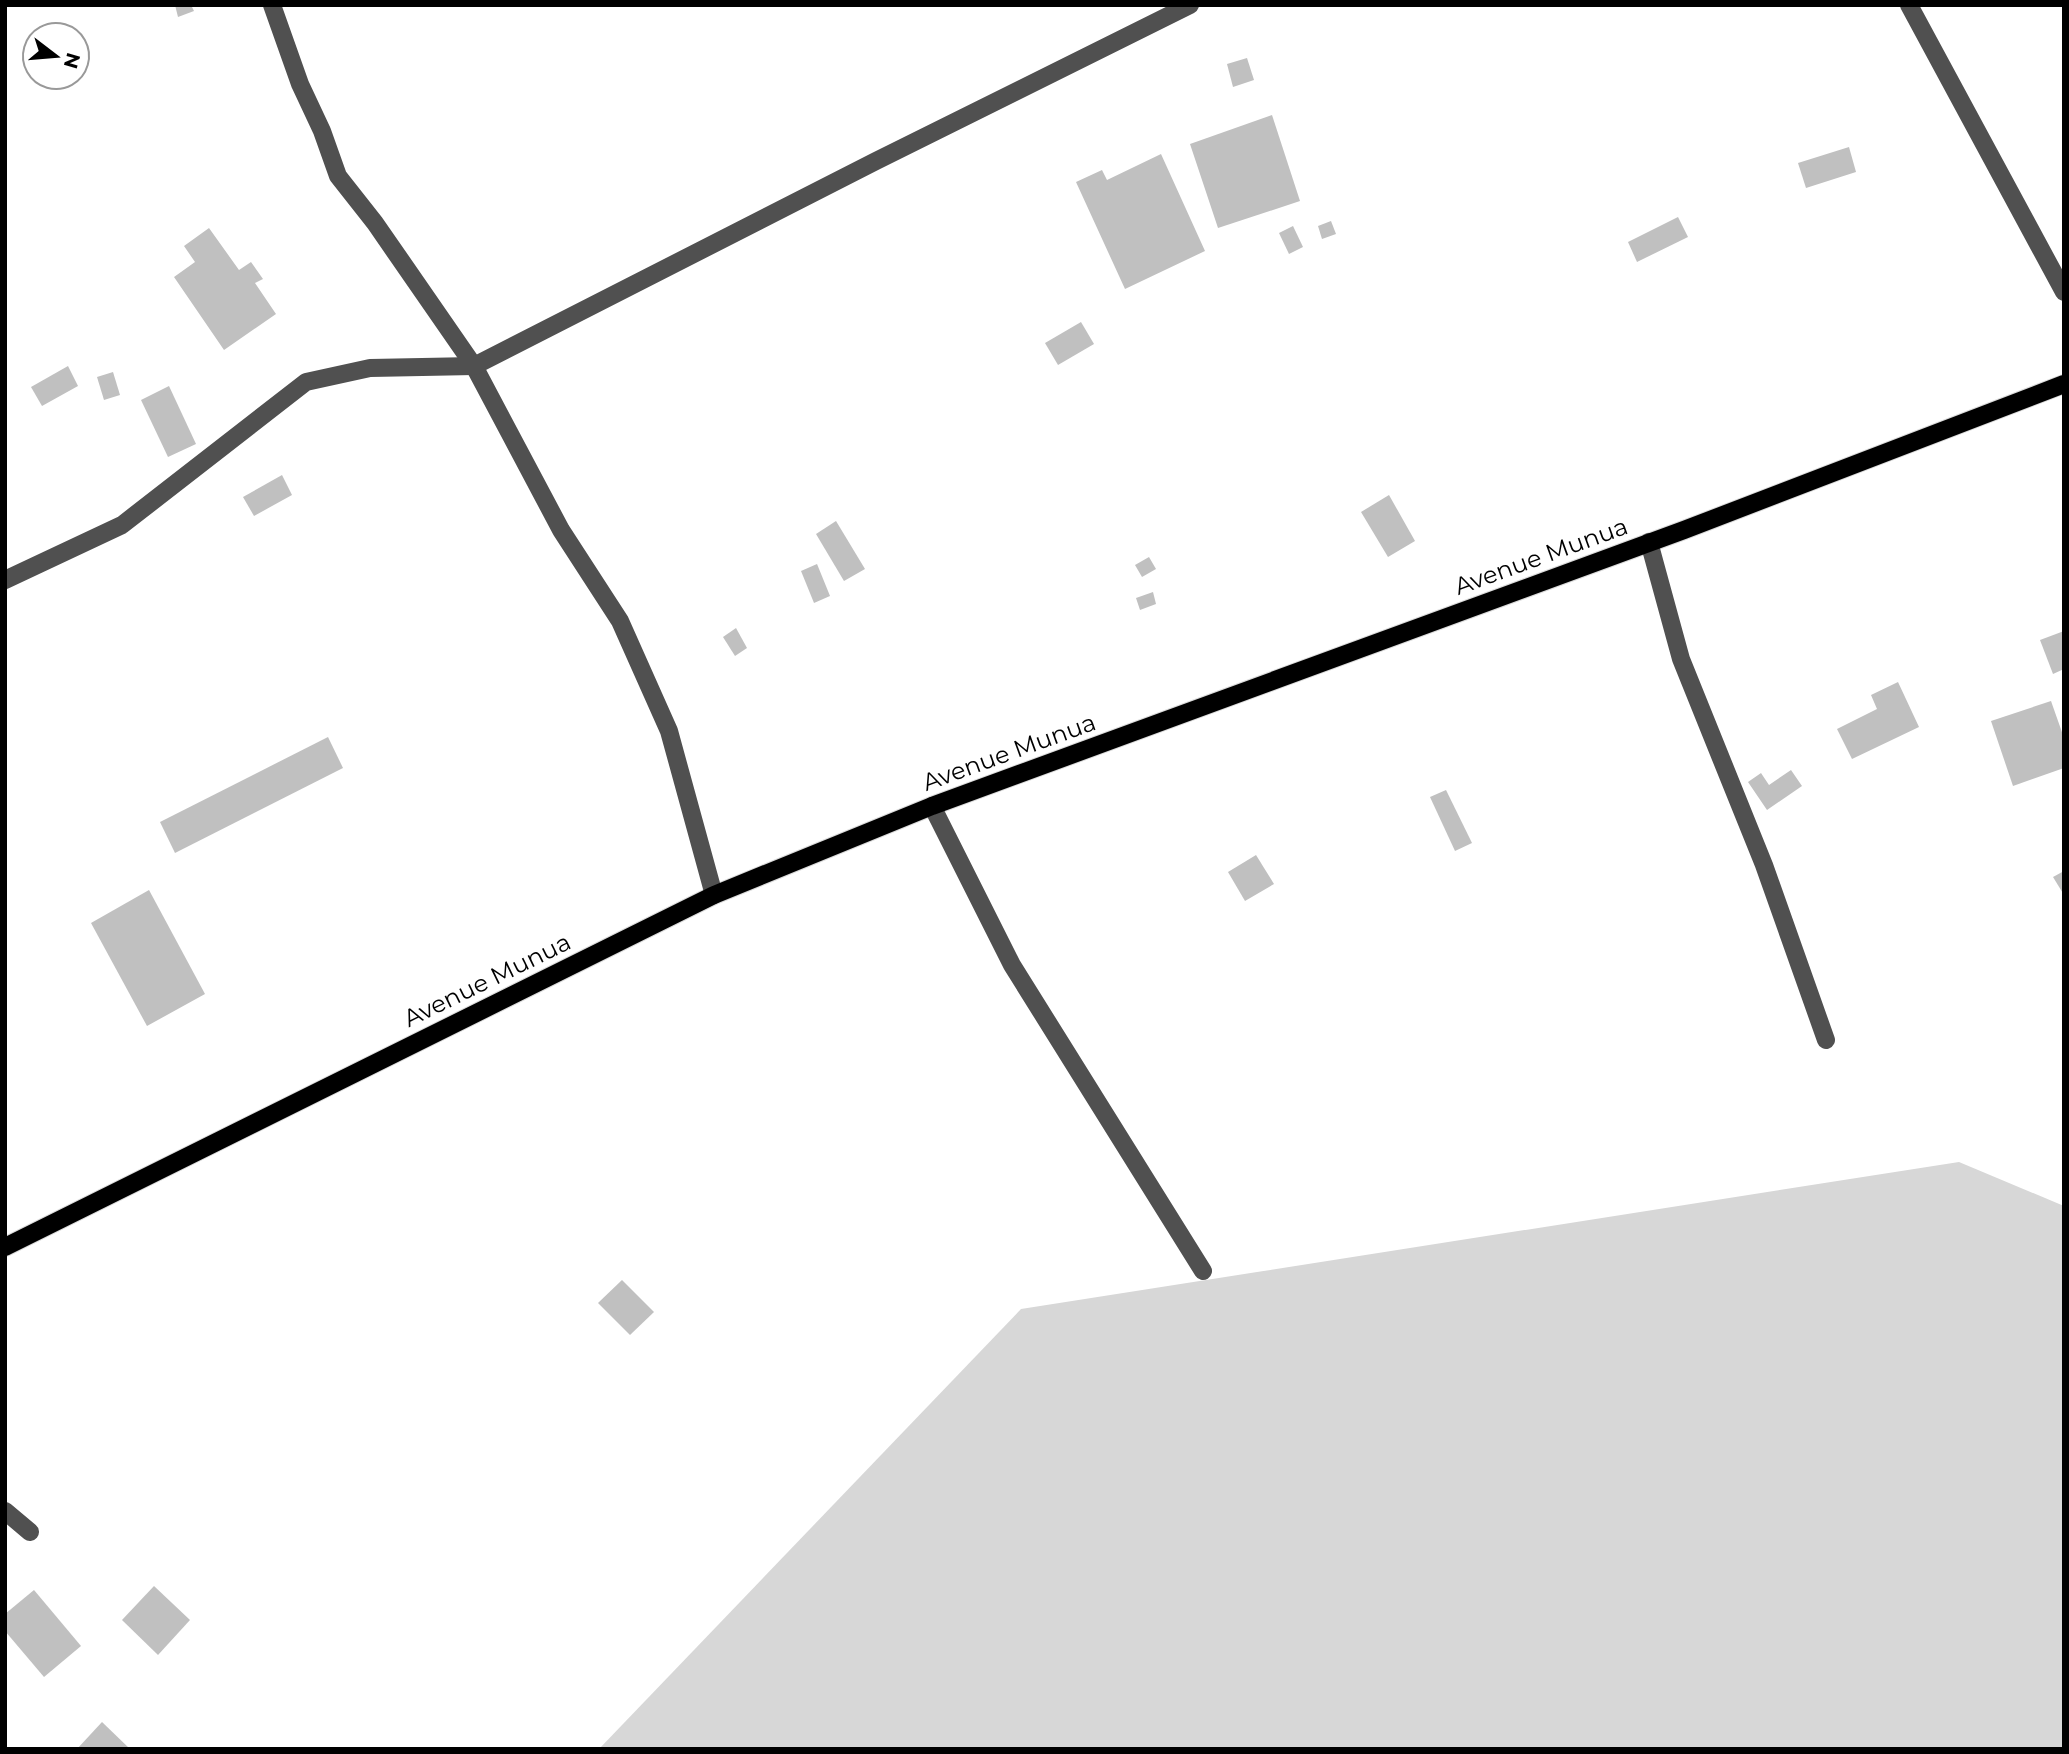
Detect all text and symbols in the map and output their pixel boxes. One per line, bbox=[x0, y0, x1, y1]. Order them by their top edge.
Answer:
north arrow bbox=[21, 21, 91, 91]
text: N bbox=[59, 50, 85, 71]
street label: Avenue Munua bbox=[1450, 511, 1632, 601]
street label: Avenue Munua bbox=[918, 707, 1100, 797]
street label: Avenue Munua bbox=[399, 927, 575, 1033]

